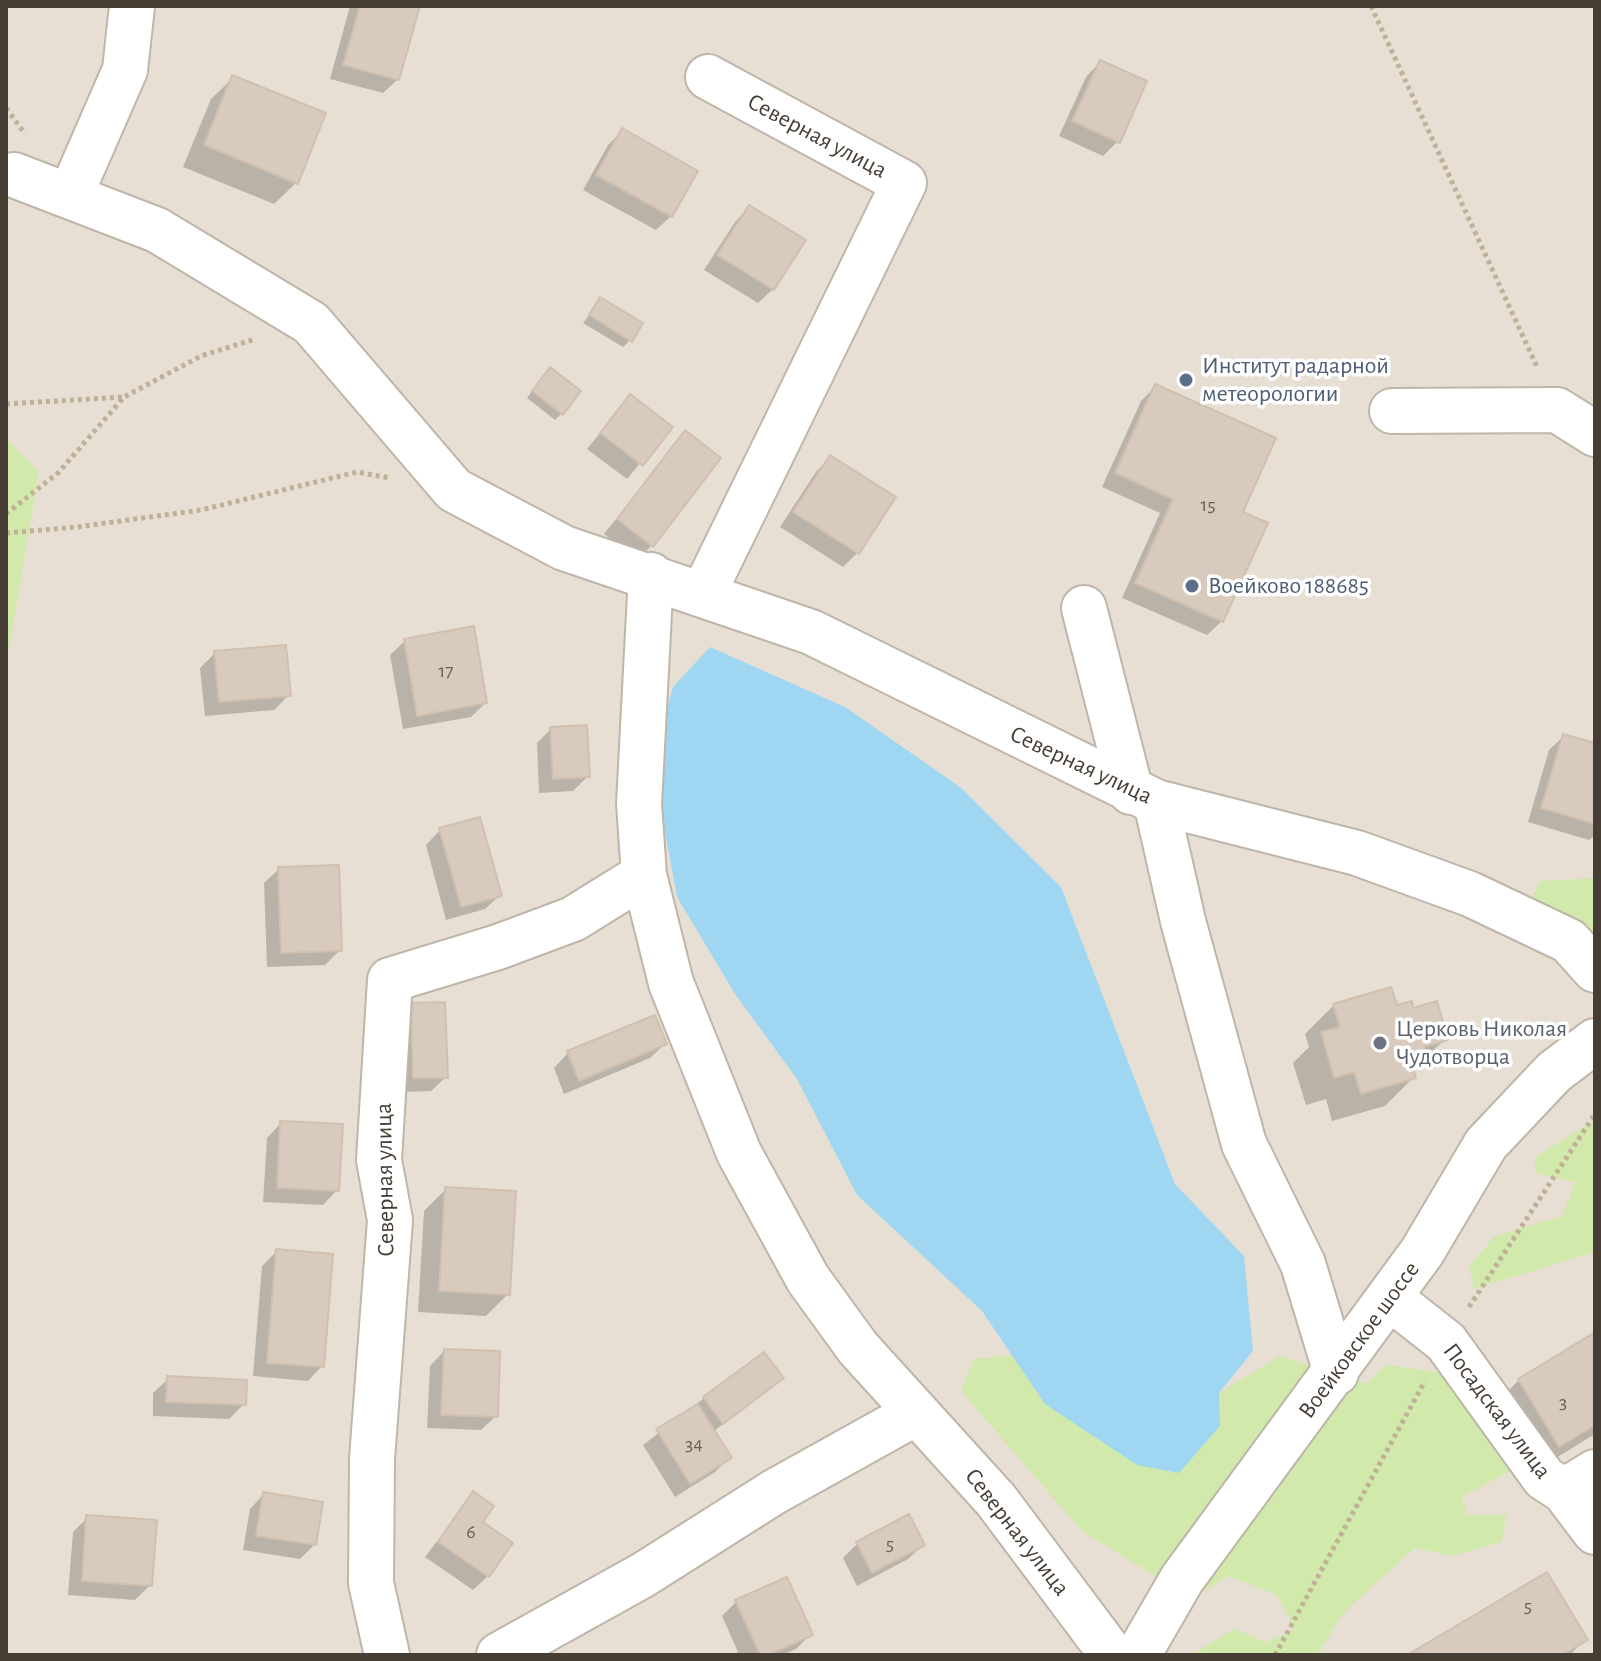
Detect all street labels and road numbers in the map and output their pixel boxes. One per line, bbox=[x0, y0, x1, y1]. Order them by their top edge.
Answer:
street label: Северная улица bbox=[742, 87, 892, 185]
street label: Северная улица bbox=[1005, 719, 1157, 811]
street label: Северная улица bbox=[369, 1103, 401, 1257]
street label: Воейковское шоссе bbox=[1292, 1256, 1426, 1424]
street label: Посадская улица bbox=[1437, 1337, 1557, 1485]
street label: Северная улица bbox=[958, 1462, 1076, 1602]

